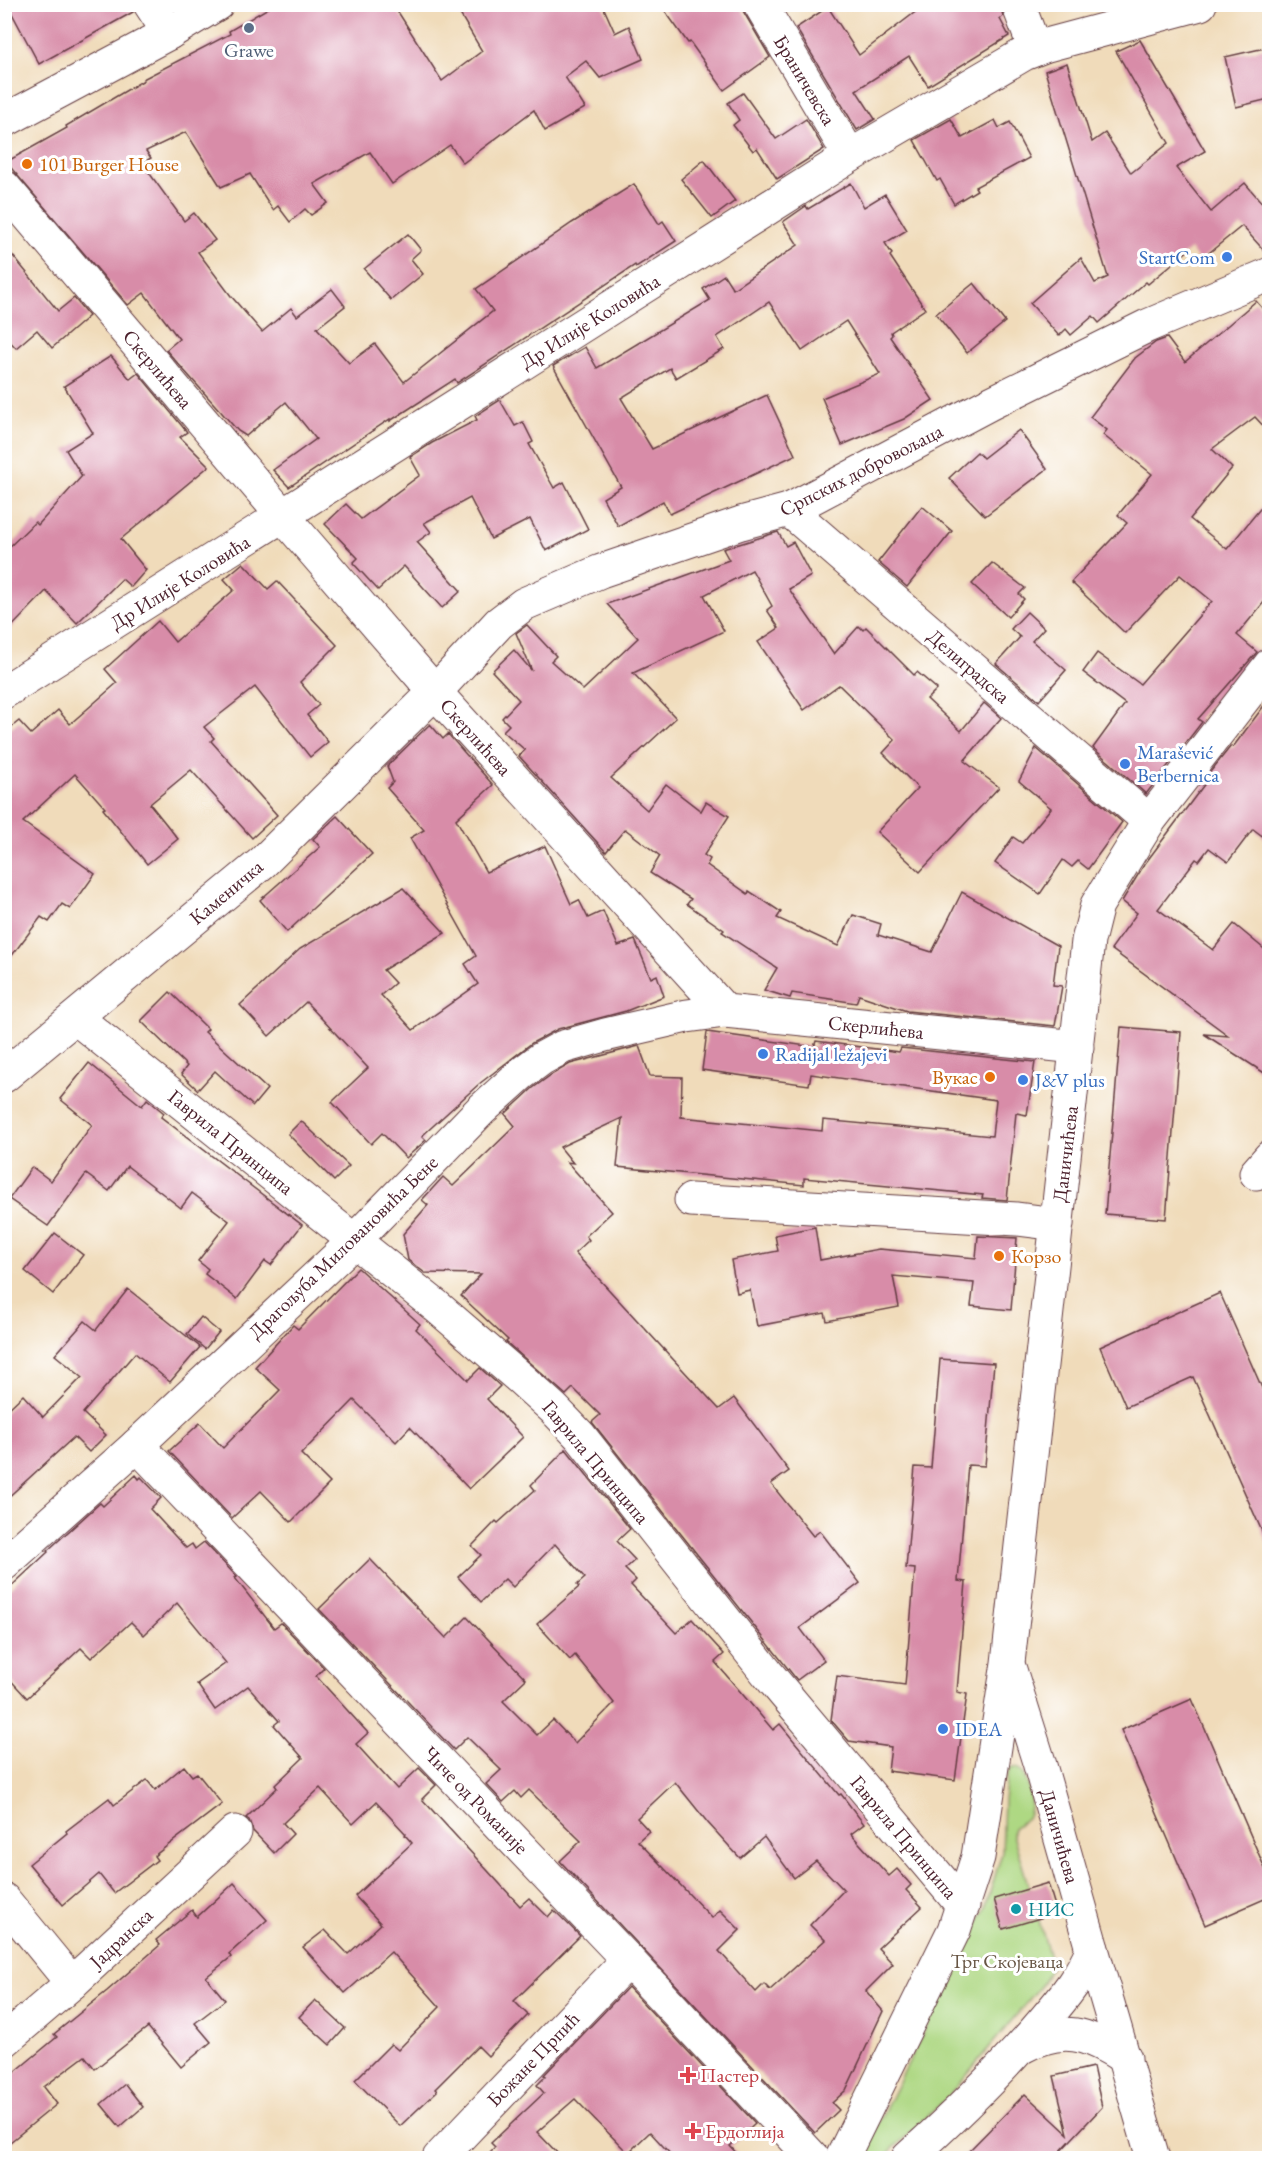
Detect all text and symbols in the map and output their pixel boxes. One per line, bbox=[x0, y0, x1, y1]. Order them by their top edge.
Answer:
marker: Grawe bbox=[242, 21, 256, 35]
street label: Браничевска bbox=[768, 30, 842, 130]
place label: Grawe bbox=[224, 37, 274, 63]
place label: 101 Burger House bbox=[39, 151, 179, 177]
marker: 101 Burger House bbox=[20, 157, 34, 171]
place label: StartCom bbox=[1139, 244, 1215, 270]
marker: StartCom bbox=[1220, 250, 1234, 264]
street label: Др Илије Коловића bbox=[515, 268, 665, 374]
street label: Скерлићева bbox=[117, 324, 199, 414]
street label: Српских добровољаца bbox=[775, 418, 947, 522]
street label: Др Илије Коловића bbox=[105, 529, 255, 635]
street label: Делиградска bbox=[922, 623, 1016, 709]
street label: Скерлићева bbox=[434, 693, 518, 781]
place label: Marašević Berbernica bbox=[1137, 739, 1219, 788]
marker: Marašević Berbernica bbox=[1118, 757, 1132, 771]
street label: Каменичка bbox=[184, 854, 268, 930]
street label: Скерлићева bbox=[827, 1009, 925, 1045]
place label: Radijal ležajevi bbox=[775, 1041, 888, 1067]
marker: Radijal ležajevi bbox=[756, 1047, 770, 1061]
place label: Вукас bbox=[932, 1064, 978, 1090]
place label: J&V plus bbox=[1033, 1067, 1105, 1093]
marker: Вукас bbox=[983, 1070, 997, 1084]
marker: J&V plus bbox=[1016, 1073, 1030, 1087]
street label: Гаврила Принципа bbox=[163, 1083, 299, 1201]
street label: Даничићева bbox=[1046, 1104, 1084, 1204]
street label: Драгољуба Миловановића Бене bbox=[243, 1149, 444, 1345]
place label: Корзо bbox=[1011, 1243, 1061, 1269]
marker: Корзо bbox=[992, 1249, 1006, 1263]
street label: Гаврила Принципа bbox=[537, 1395, 655, 1529]
place label: IDEA bbox=[955, 1716, 1002, 1742]
marker: IDEA bbox=[936, 1722, 950, 1736]
street label: Чиче од Романије bbox=[418, 1740, 534, 1860]
street label: Гаврила Принципа bbox=[845, 1770, 963, 1904]
street label: Даничићева bbox=[1034, 1786, 1086, 1886]
place label: НИС bbox=[1028, 1896, 1074, 1922]
street label: Јадранска bbox=[82, 1902, 158, 1975]
marker: НИС bbox=[1009, 1902, 1023, 1916]
park label: Трг Скојеваца bbox=[950, 1948, 1064, 1974]
street label: Божане Прпић bbox=[481, 2006, 585, 2112]
place label: Пастер bbox=[700, 2062, 759, 2088]
marker: Пастер bbox=[681, 2068, 695, 2082]
place label: Ердоглија bbox=[705, 2118, 785, 2144]
marker: Ердоглија bbox=[686, 2124, 700, 2138]

